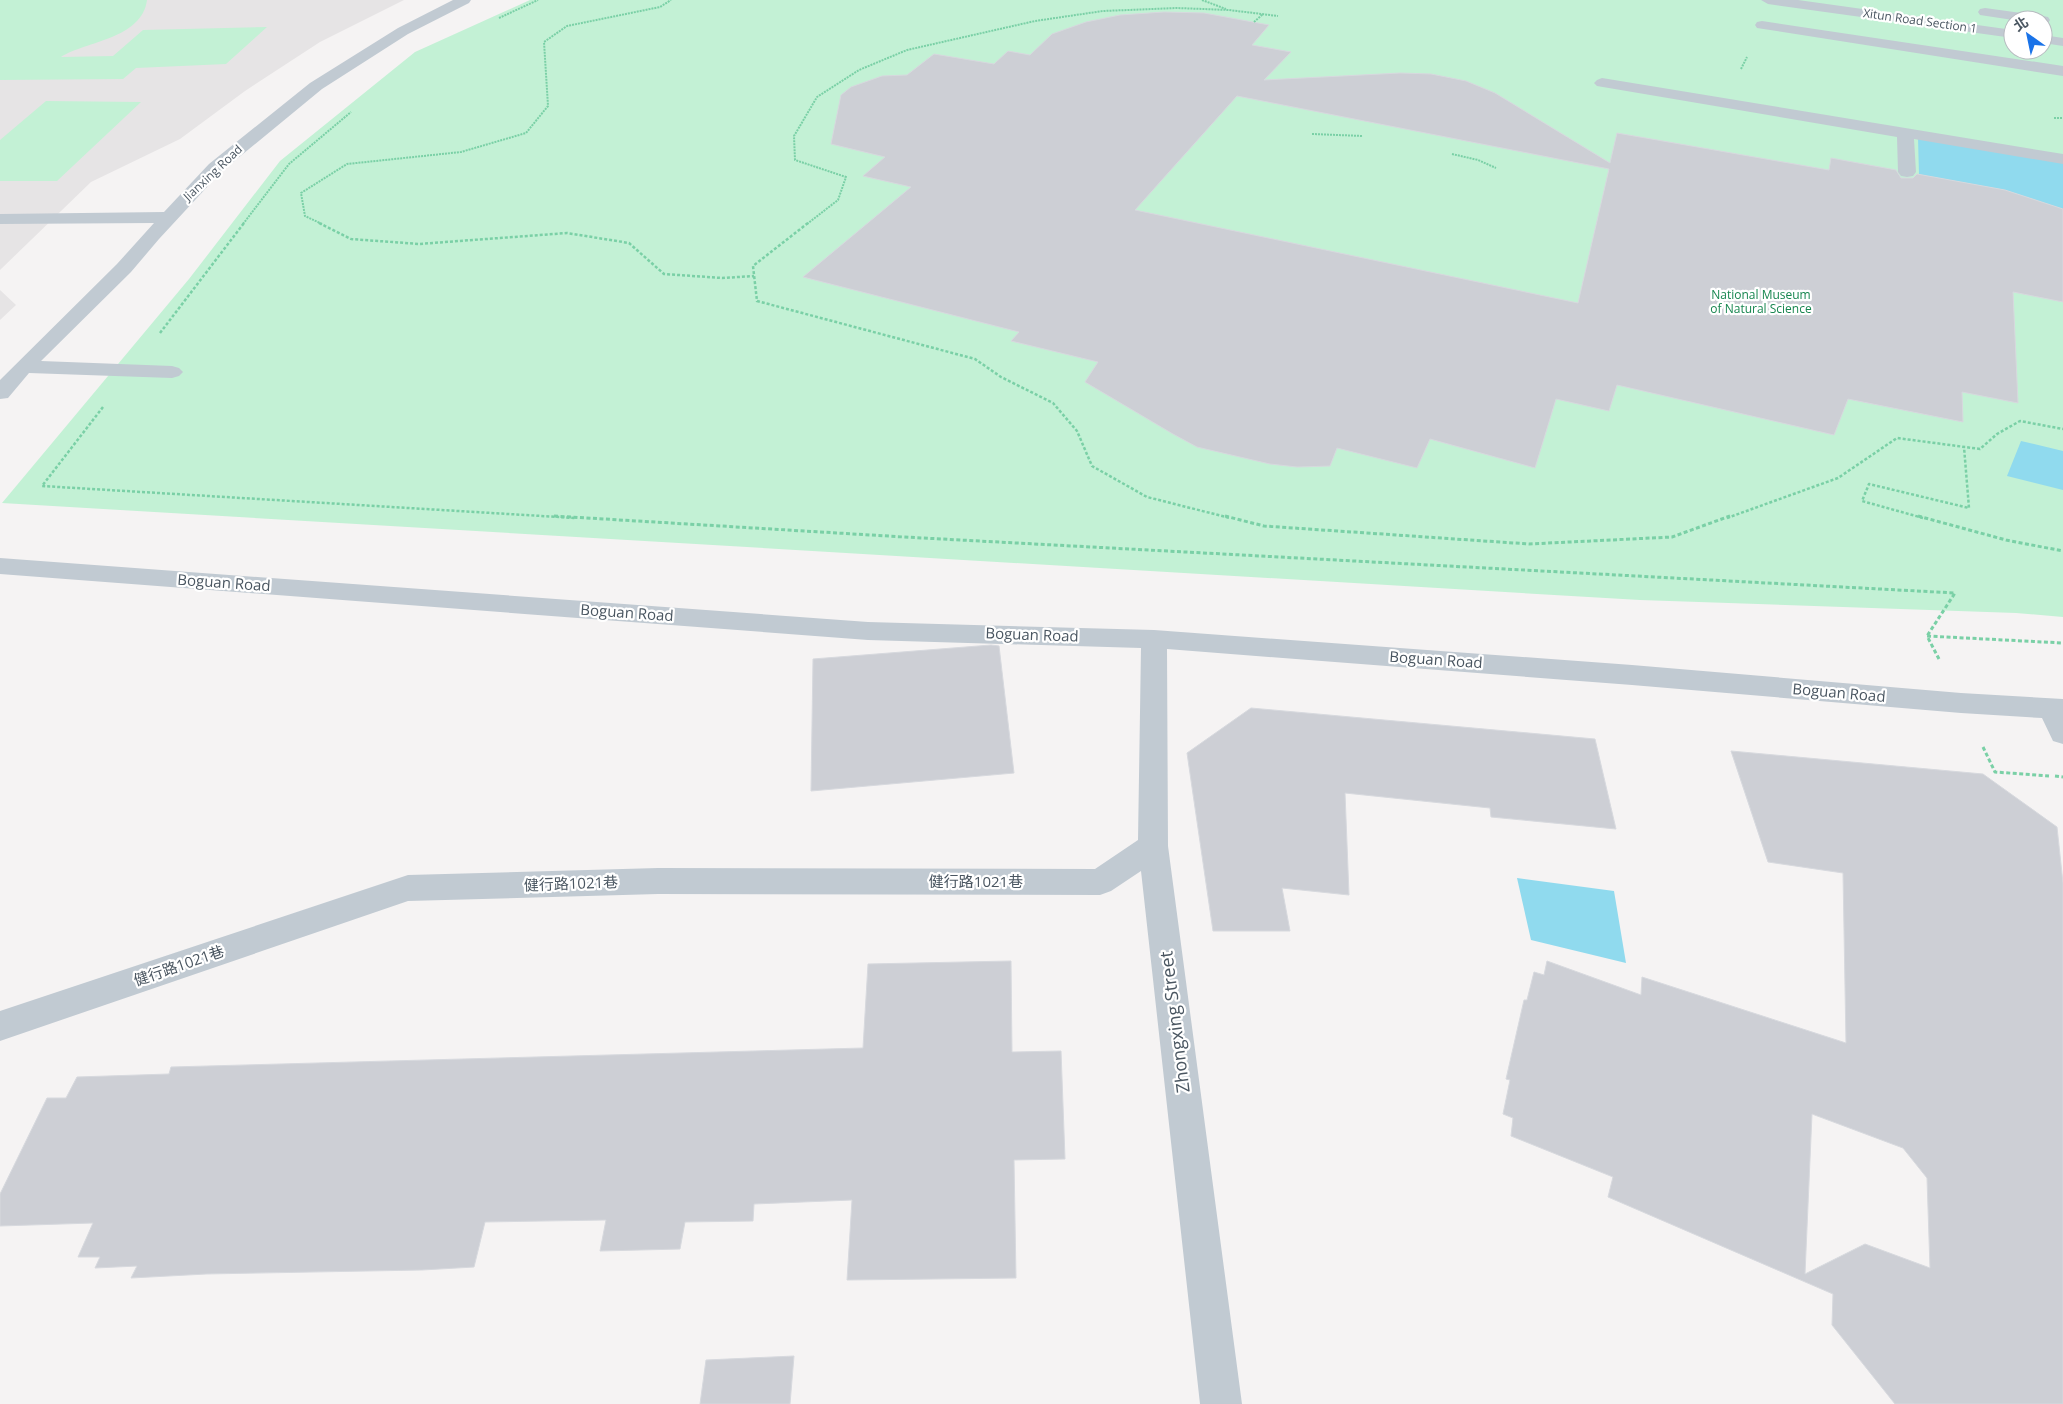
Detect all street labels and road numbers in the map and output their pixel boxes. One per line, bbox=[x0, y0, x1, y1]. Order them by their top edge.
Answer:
street label: Xitun Road Section 1 bbox=[1862, 4, 1978, 37]
street label: Jianxing Road bbox=[179, 141, 246, 205]
street label: Boguan Road bbox=[177, 569, 271, 595]
street label: Boguan Road bbox=[580, 599, 674, 625]
street label: Boguan Road bbox=[985, 622, 1079, 646]
street label: Boguan Road bbox=[1389, 646, 1483, 672]
street label: Boguan Road bbox=[1792, 678, 1886, 706]
street label: 健行路1021巷 bbox=[523, 871, 618, 895]
street label: 健行路1021巷 bbox=[929, 871, 1023, 891]
street label: 健行路1021巷 bbox=[131, 940, 227, 990]
street label: Zhongxing Street bbox=[1153, 950, 1195, 1094]

